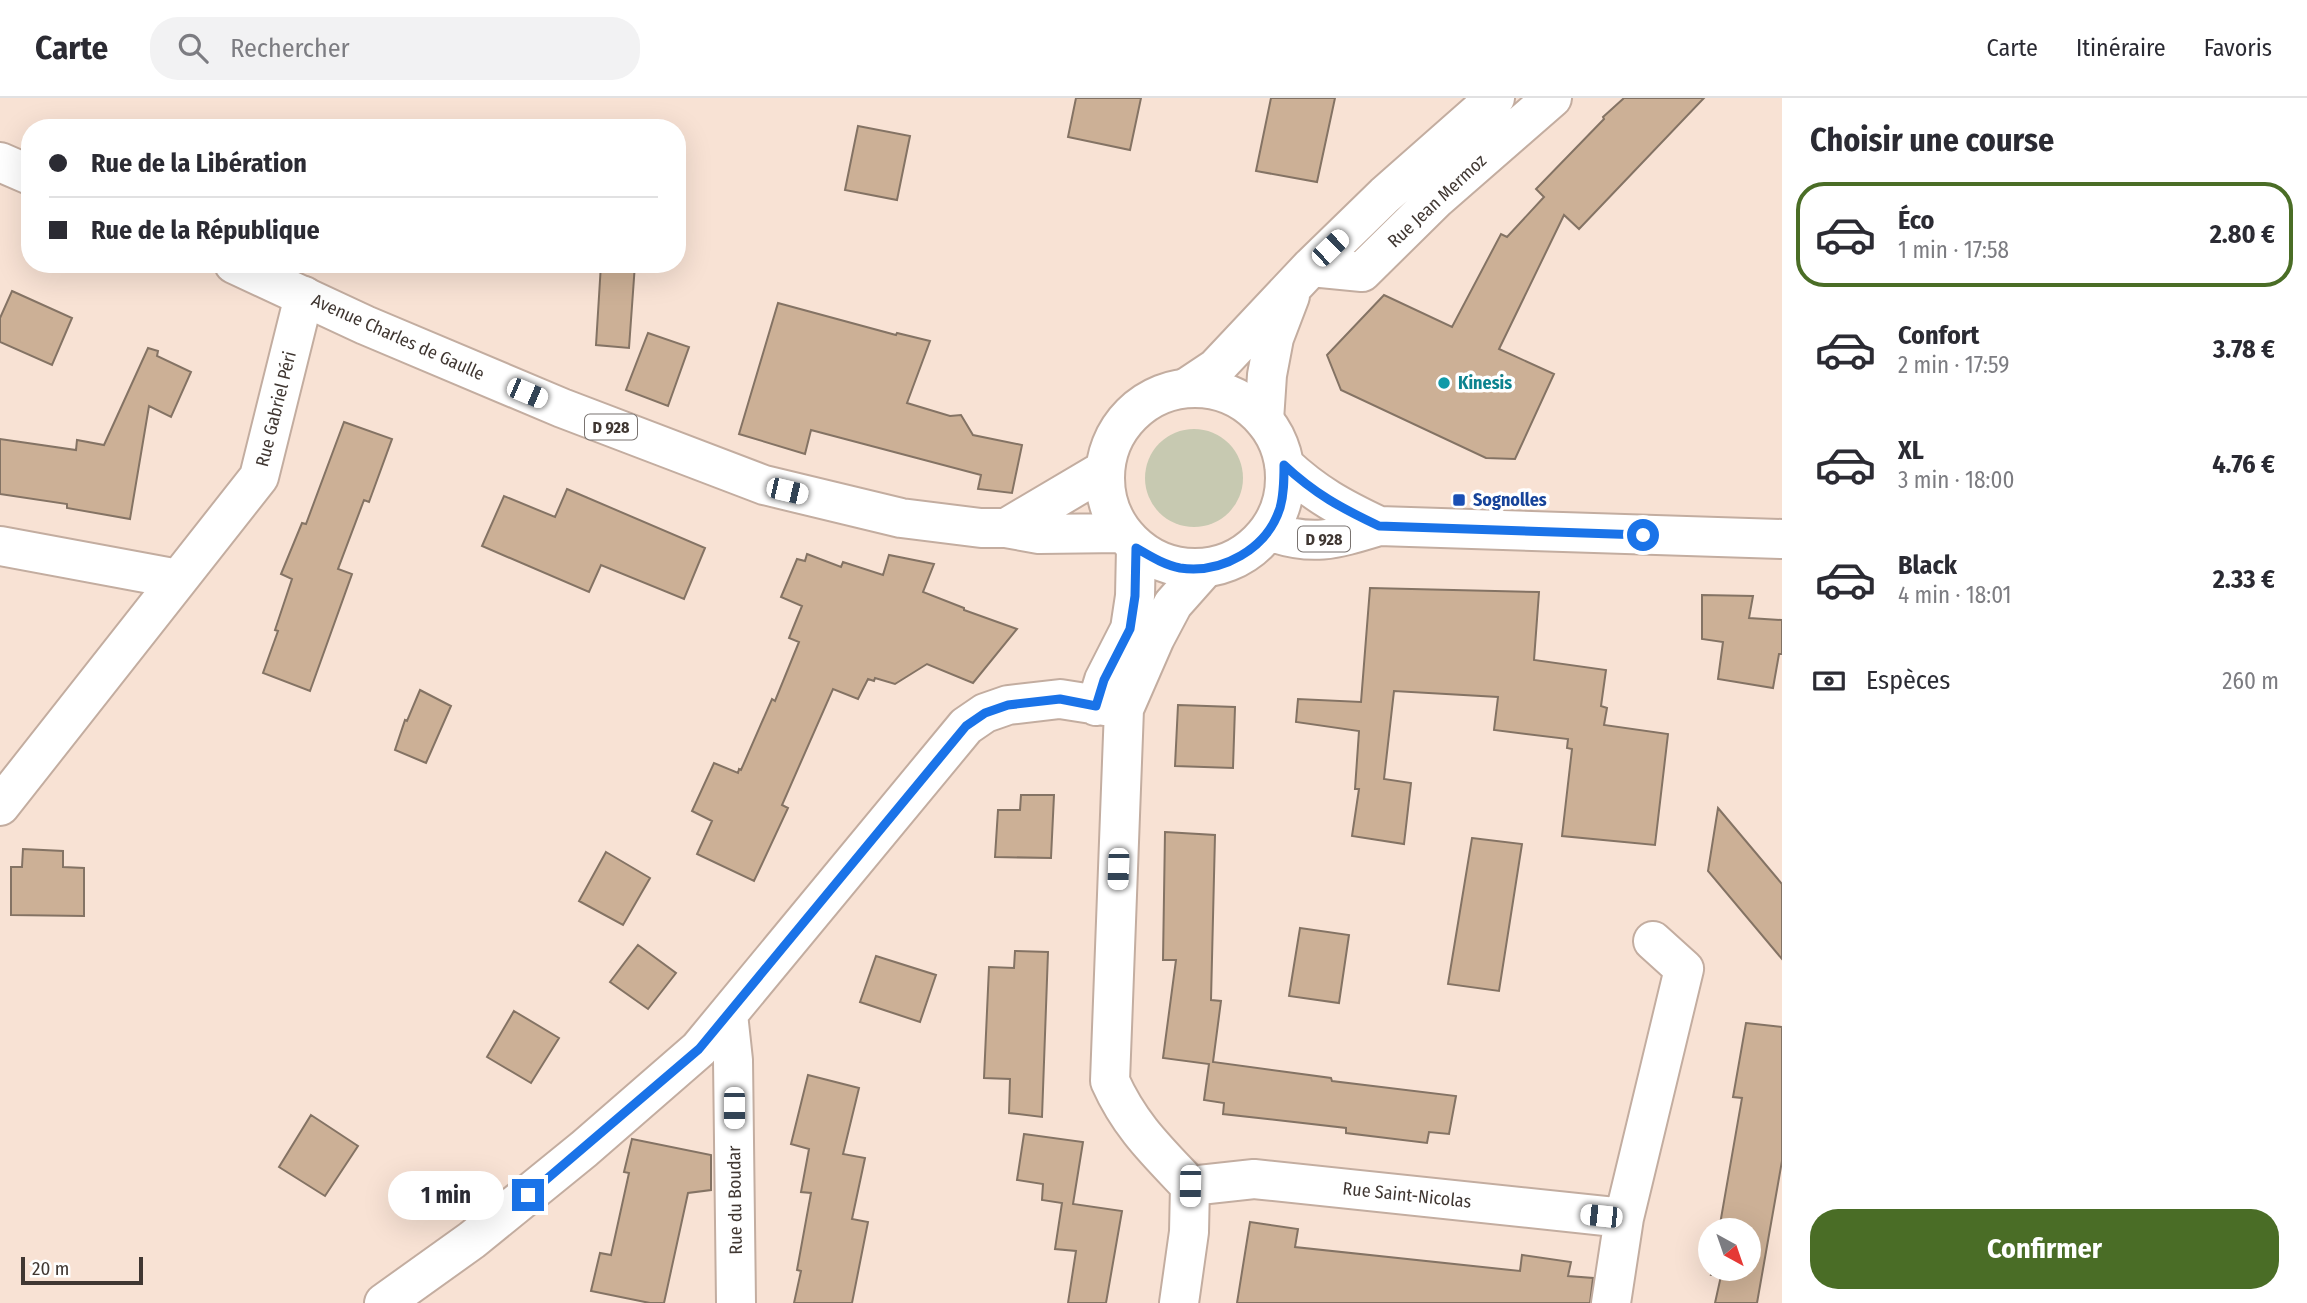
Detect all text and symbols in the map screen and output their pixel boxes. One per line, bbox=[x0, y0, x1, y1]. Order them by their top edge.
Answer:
search box bbox=[150, 17, 640, 80]
text: Carte bbox=[35, 28, 108, 68]
icon: search bbox=[174, 29, 212, 67]
text: Rechercher bbox=[230, 33, 350, 64]
text: Carte bbox=[1987, 34, 2038, 62]
text: Itinéraire bbox=[2076, 34, 2166, 62]
text: Favoris bbox=[2204, 34, 2272, 62]
text: Choisir une course bbox=[1810, 121, 2054, 159]
text: Rue de la Libération bbox=[91, 148, 307, 179]
street label: Rue Jean Mermoz bbox=[1383, 150, 1491, 252]
icon: car bbox=[1814, 203, 1877, 266]
text: Éco bbox=[1898, 205, 1935, 236]
text: Rue de la République bbox=[91, 215, 320, 246]
text: 2.80 € bbox=[2210, 219, 2275, 250]
car bbox=[1308, 226, 1353, 270]
text: 1 min · 17:58 bbox=[1898, 236, 2009, 264]
street label: Avenue Charles de Gaulle bbox=[308, 289, 488, 385]
icon: car bbox=[1814, 318, 1877, 381]
text: Confort bbox=[1898, 320, 1979, 351]
text: 3.78 € bbox=[2213, 334, 2275, 365]
street label: Rue Gabriel Péri bbox=[251, 349, 301, 469]
text: 2 min · 17:59 bbox=[1898, 351, 2009, 379]
place label: Kinesis bbox=[1458, 372, 1512, 394]
car bbox=[504, 375, 551, 411]
marker: Kinesis bbox=[1436, 375, 1452, 391]
road number: D 928 bbox=[585, 414, 637, 440]
icon: car bbox=[1814, 433, 1877, 496]
text: XL bbox=[1898, 435, 1924, 466]
text: 4.76 € bbox=[2212, 449, 2275, 480]
text: 3 min · 18:00 bbox=[1898, 466, 2014, 494]
car bbox=[765, 476, 810, 506]
place label: Sognolles bbox=[1473, 489, 1547, 511]
marker: Sognolles bbox=[1451, 492, 1467, 508]
route start bbox=[1627, 519, 1659, 551]
road number: D 928 bbox=[1298, 526, 1350, 552]
icon: car bbox=[1814, 548, 1877, 611]
text: Black bbox=[1898, 550, 1957, 581]
text: 2.33 € bbox=[2213, 564, 2275, 595]
text: 4 min · 18:01 bbox=[1898, 581, 2012, 609]
icon: cash bbox=[1810, 662, 1848, 700]
text: Espèces bbox=[1866, 665, 1950, 696]
text: 260 m bbox=[2222, 667, 2279, 695]
car bbox=[1107, 848, 1130, 890]
car bbox=[724, 1087, 745, 1129]
street label: Rue du Boudar bbox=[723, 1145, 747, 1255]
car bbox=[1180, 1165, 1201, 1207]
callout: 1 min bbox=[388, 1170, 504, 1220]
street label: Rue Saint-Nicolas bbox=[1342, 1177, 1473, 1213]
route end bbox=[512, 1179, 544, 1211]
text: 1 min bbox=[421, 1181, 471, 1209]
car bbox=[1580, 1203, 1623, 1229]
button: Confirmer bbox=[1810, 1209, 2279, 1289]
north arrow bbox=[1698, 1218, 1760, 1281]
map controls bbox=[1698, 1218, 1761, 1281]
scale bar bbox=[21, 1254, 144, 1286]
text: 20 m bbox=[32, 1257, 69, 1280]

